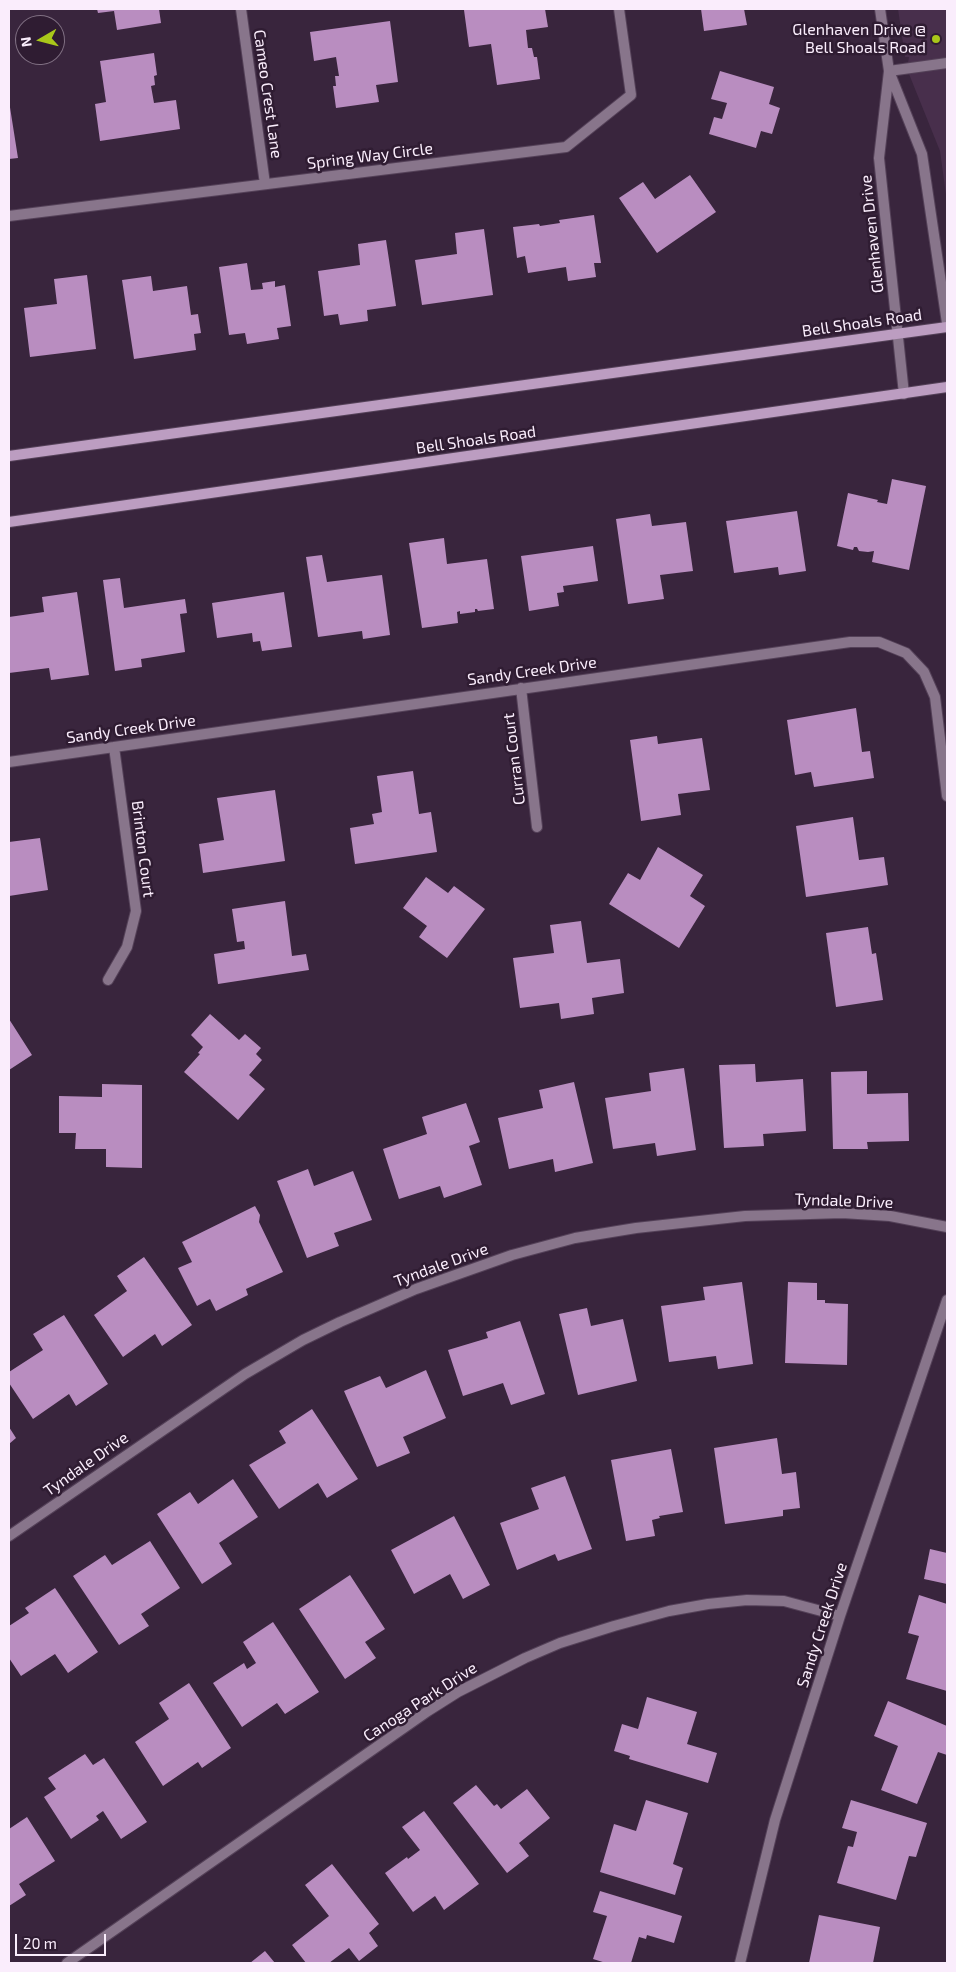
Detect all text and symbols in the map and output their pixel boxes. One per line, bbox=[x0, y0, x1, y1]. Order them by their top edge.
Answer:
north arrow bbox=[15, 15, 65, 65]
place label: Glenhaven Drive @ Bell Shoals Road bbox=[792, 20, 926, 58]
street label: Cameo Crest Lane bbox=[249, 28, 287, 160]
marker: Glenhaven Drive @ Bell Shoals Road bbox=[930, 33, 942, 45]
text: N bbox=[17, 36, 35, 48]
street label: Spring Way Circle bbox=[306, 139, 434, 173]
street label: Glenhaven Drive bbox=[856, 174, 888, 294]
street label: Bell Shoals Road bbox=[801, 305, 923, 341]
street label: Bell Shoals Road bbox=[415, 422, 537, 458]
street label: Sandy Creek Drive bbox=[466, 652, 598, 690]
street label: Sandy Creek Drive bbox=[65, 710, 197, 748]
street label: Curran Court bbox=[499, 712, 529, 806]
street label: Brinton Court bbox=[128, 799, 158, 899]
street label: Tyndale Drive bbox=[794, 1190, 894, 1212]
street label: Tyndale Drive bbox=[391, 1239, 491, 1291]
street label: Tyndale Drive bbox=[40, 1428, 132, 1500]
street label: Sandy Creek Drive bbox=[793, 1560, 851, 1690]
street label: Canoga Park Drive bbox=[360, 1658, 480, 1746]
scale bar bbox=[18, 1924, 109, 1956]
text: 20 m bbox=[23, 1934, 57, 1952]

